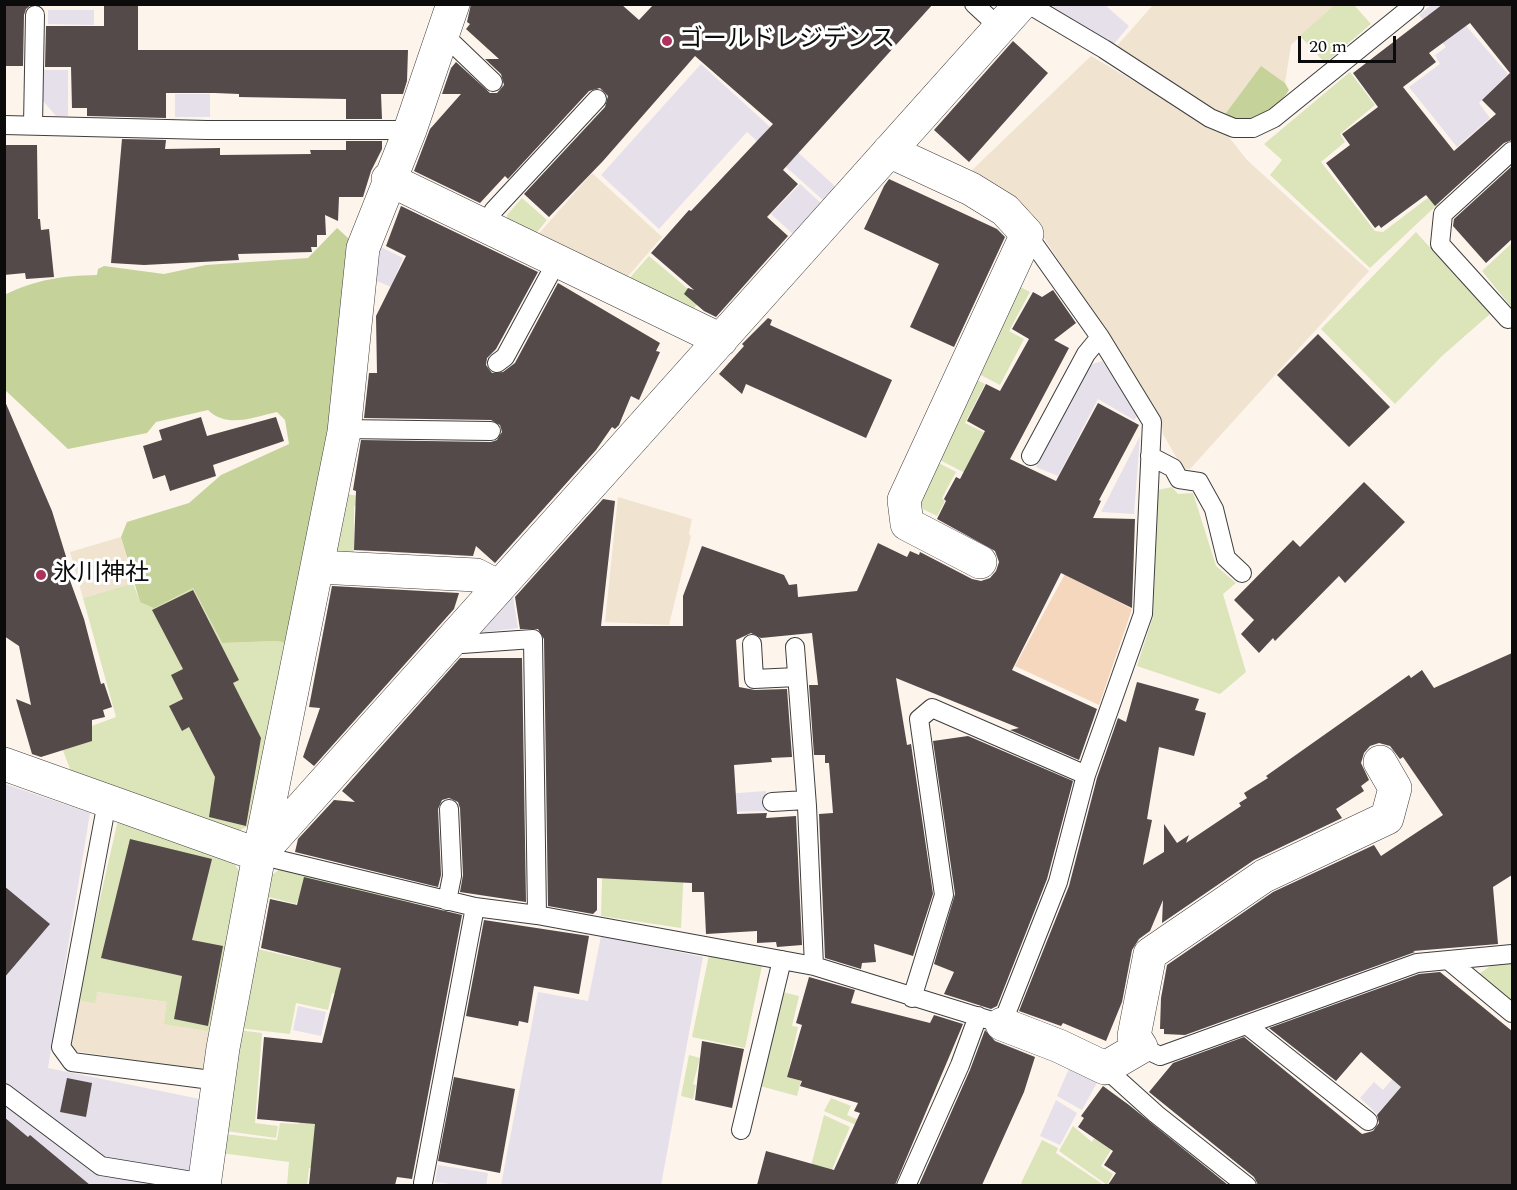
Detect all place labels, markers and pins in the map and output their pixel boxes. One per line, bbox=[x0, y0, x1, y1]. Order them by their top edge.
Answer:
place label: ゴールドレジデンス bbox=[679, 27, 895, 55]
marker: ゴールドレジデンス bbox=[660, 34, 674, 48]
place label: 氷川神社 bbox=[53, 561, 149, 589]
marker: 氷川神社 bbox=[34, 568, 48, 582]

